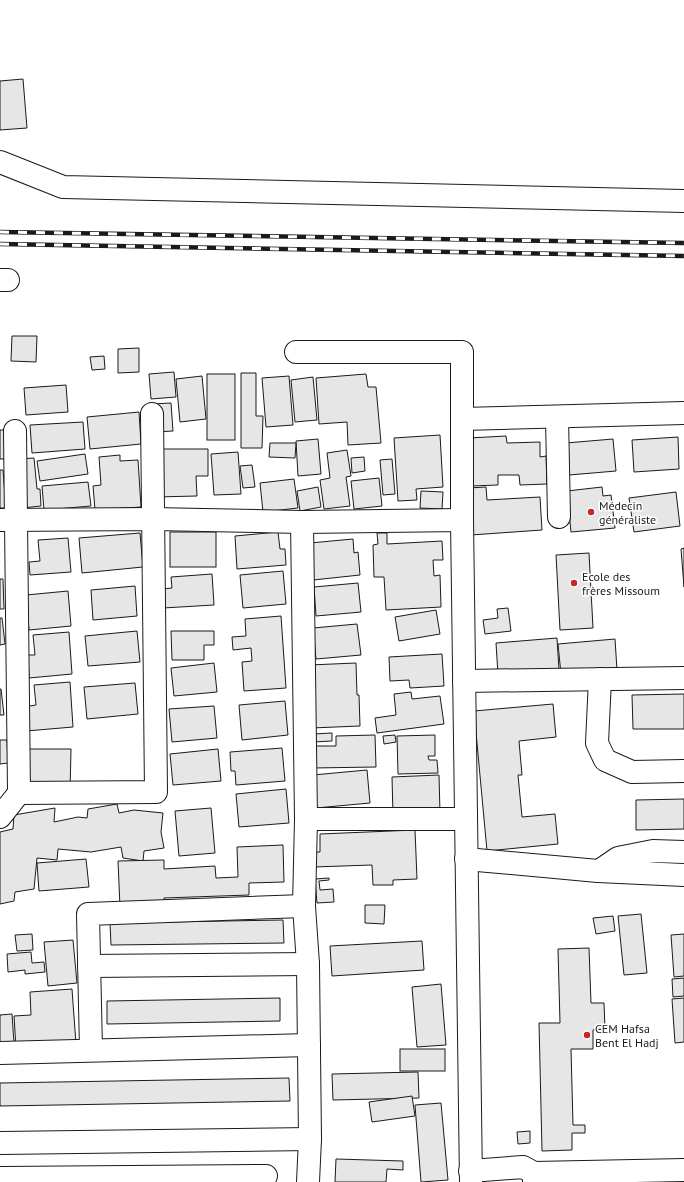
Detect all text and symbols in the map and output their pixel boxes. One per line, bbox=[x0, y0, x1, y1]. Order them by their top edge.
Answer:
place label: Médecin généraliste bbox=[599, 498, 656, 527]
marker: Médecin généraliste bbox=[586, 507, 596, 517]
place label: Ecole des frères Missoum bbox=[582, 569, 660, 598]
marker: Ecole des frères Missoum bbox=[569, 578, 579, 588]
place label: CEM Hafsa Bent El Hadj bbox=[595, 1021, 659, 1050]
marker: CEM Hafsa Bent El Hadj bbox=[582, 1030, 592, 1040]

